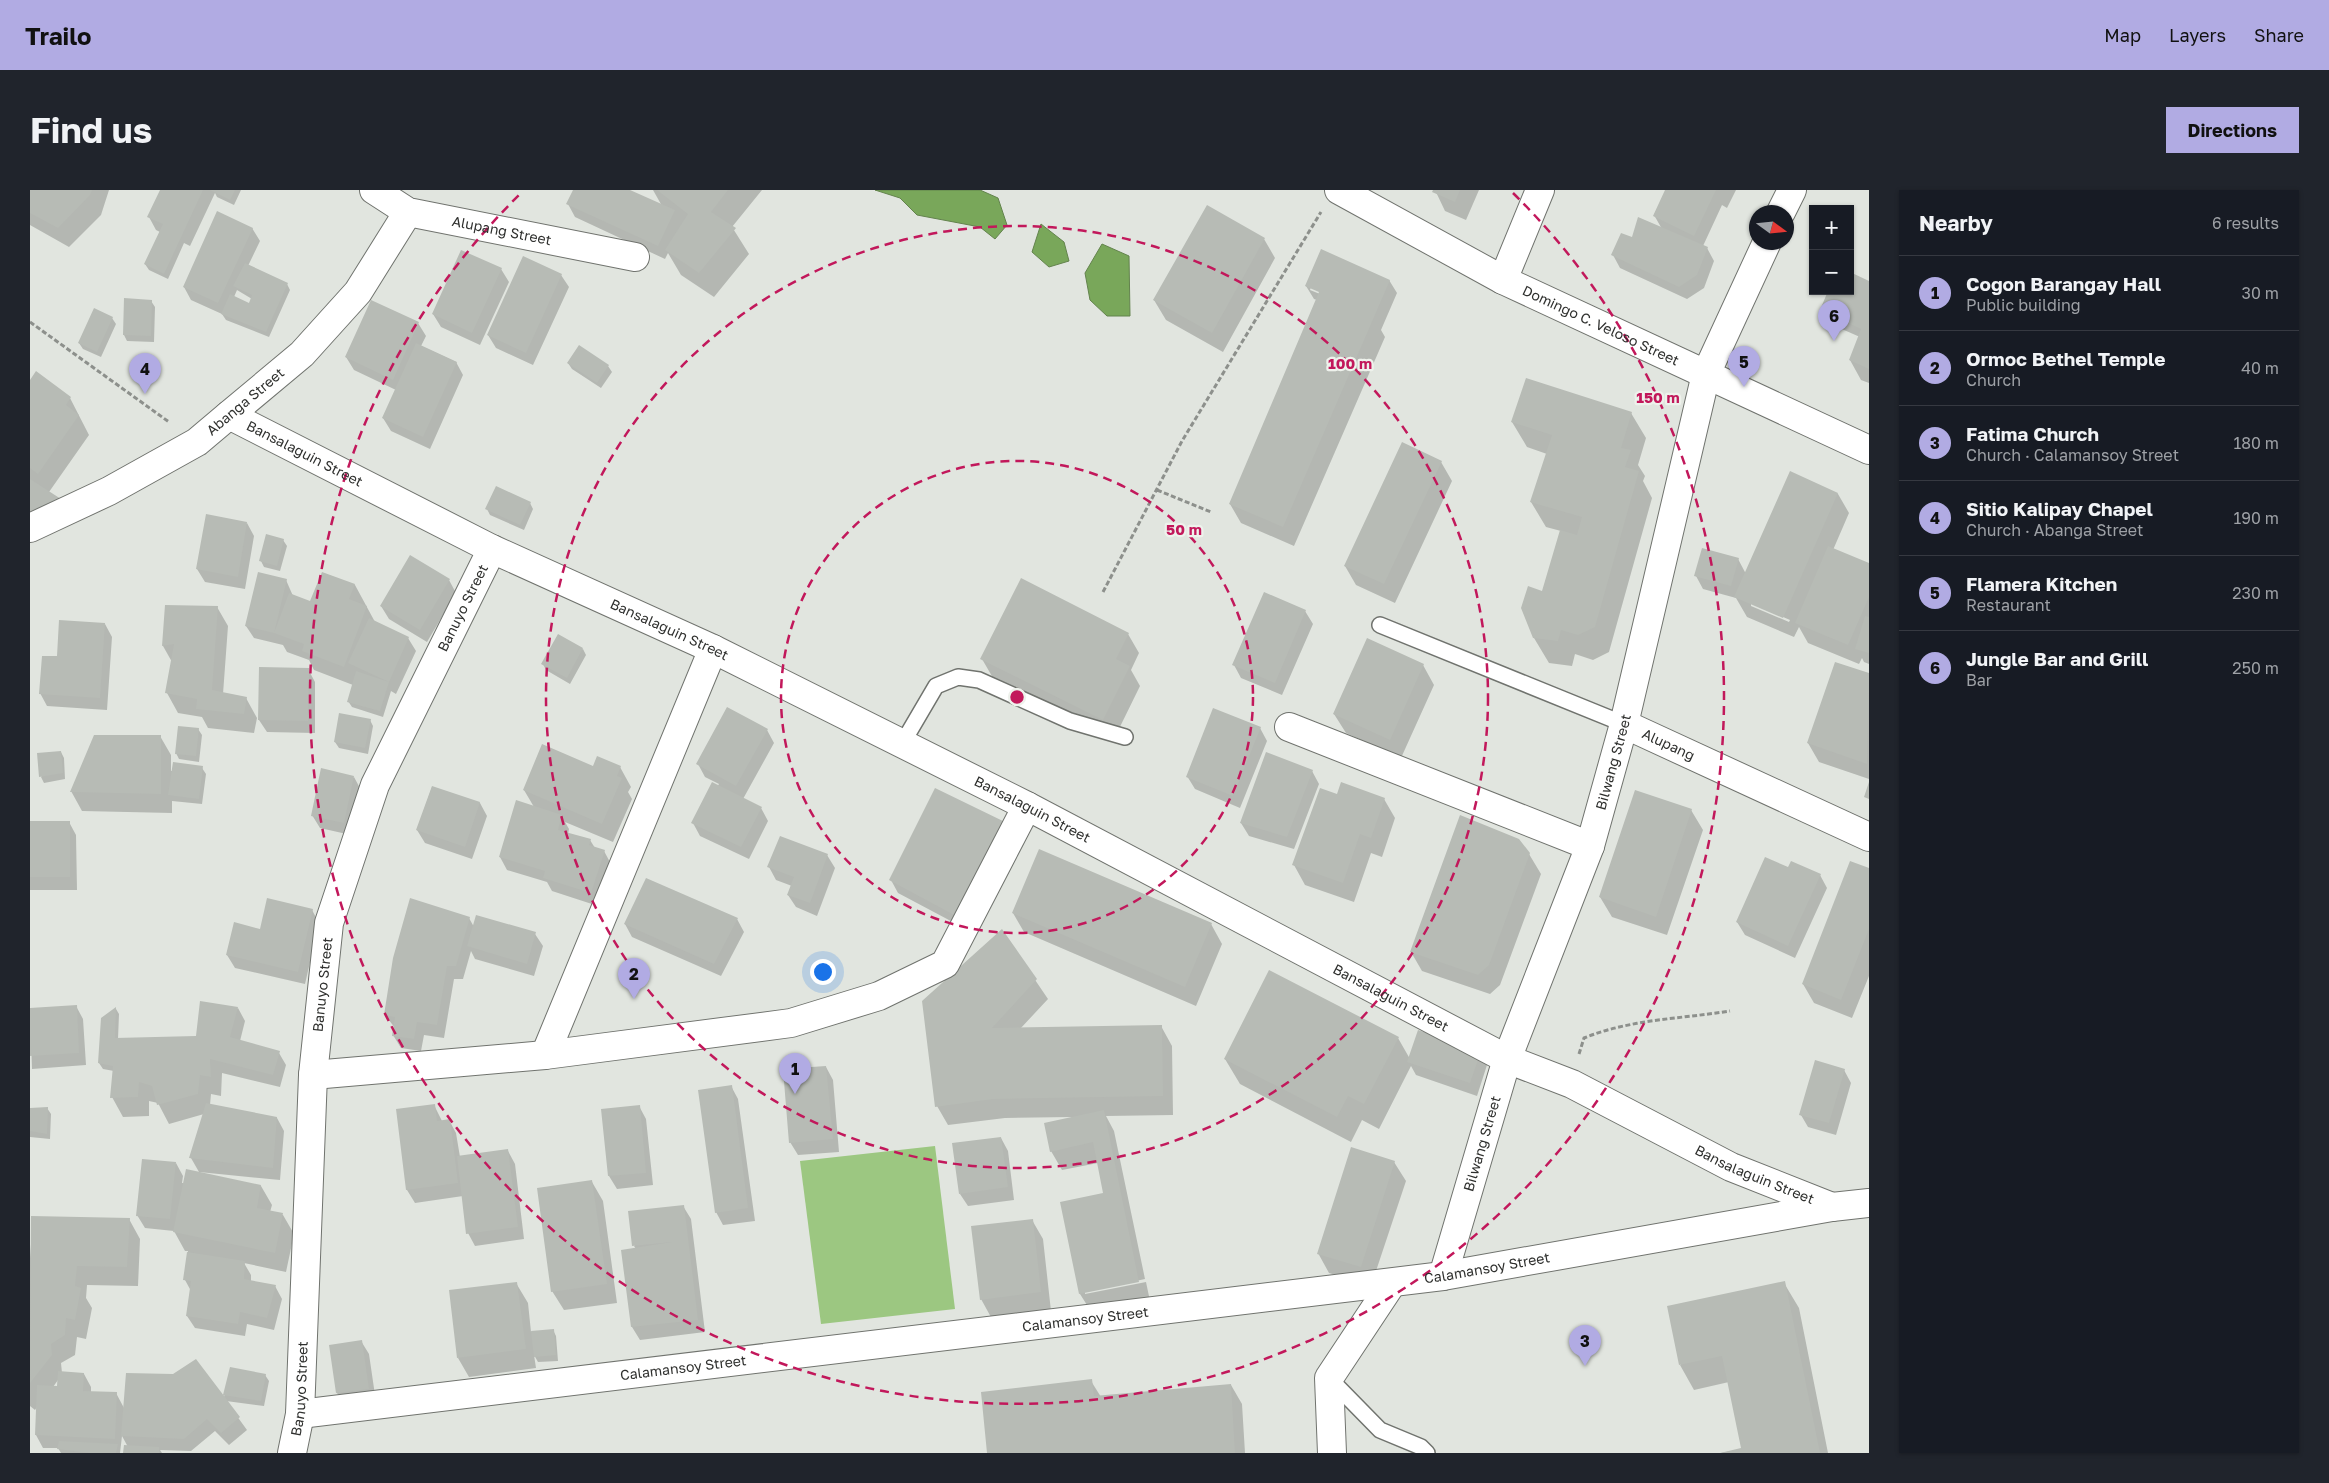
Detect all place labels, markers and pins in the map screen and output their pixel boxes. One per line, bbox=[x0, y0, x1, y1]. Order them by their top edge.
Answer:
pin: 6 bbox=[1818, 300, 1850, 341]
pin: 5 bbox=[1728, 346, 1760, 387]
pin: 4 bbox=[129, 353, 161, 394]
centre of rings bbox=[1008, 688, 1026, 706]
pin: 2 bbox=[618, 958, 650, 999]
pin: 1 bbox=[779, 1053, 811, 1094]
pin: 3 bbox=[1569, 1325, 1601, 1366]

